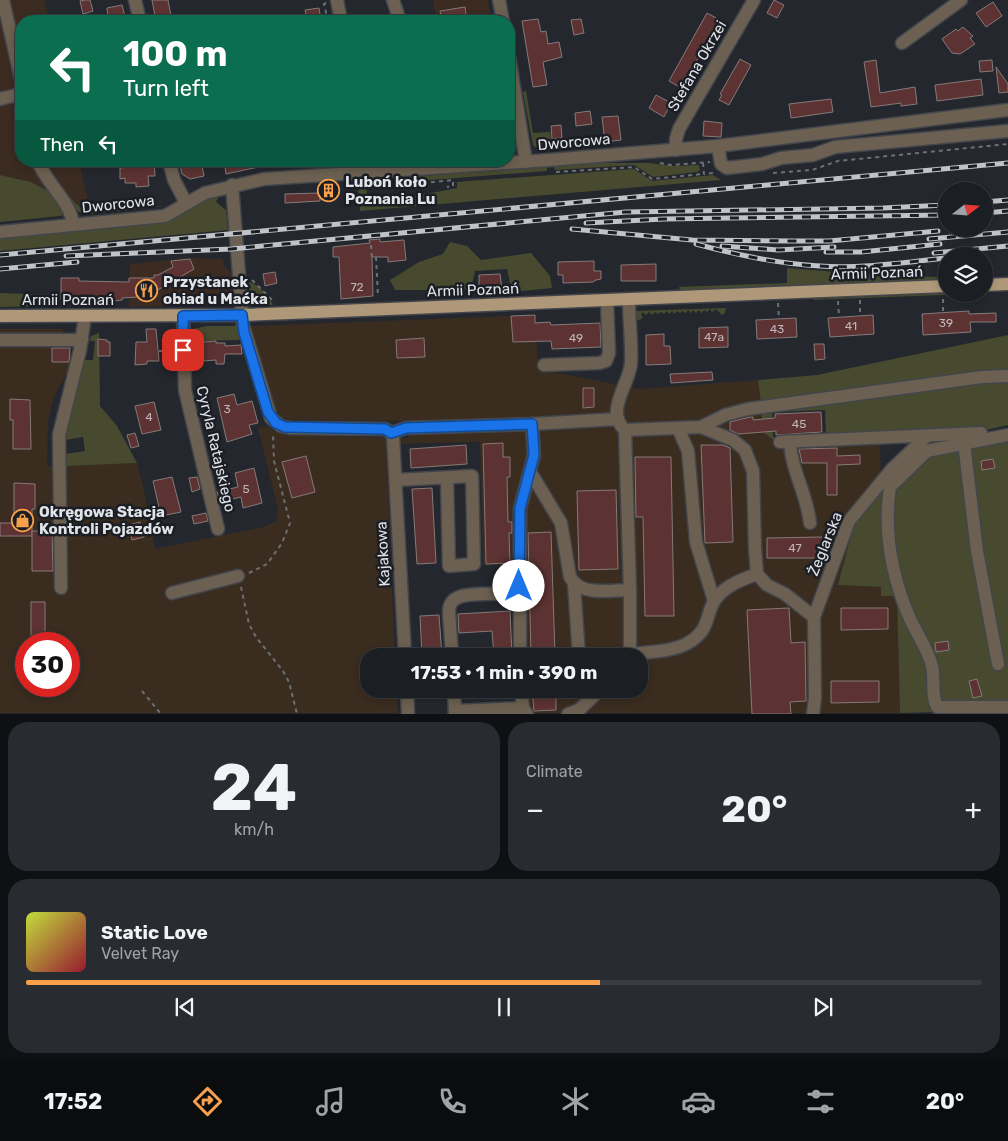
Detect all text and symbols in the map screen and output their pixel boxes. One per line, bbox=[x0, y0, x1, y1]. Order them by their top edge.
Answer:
street label: Stefana Okrzei bbox=[664, 17, 730, 115]
text: 100 m bbox=[123, 33, 228, 75]
icon: left bbox=[40, 35, 105, 100]
text: Turn left bbox=[123, 75, 209, 102]
icon: left bbox=[94, 130, 122, 158]
street label: Dworcowa bbox=[537, 130, 611, 154]
text: Then bbox=[40, 133, 84, 156]
place label: Luboń koło Poznania Lu bbox=[345, 173, 435, 208]
building icon: Luboń koło Poznania Lu bbox=[317, 179, 341, 203]
north arrow bbox=[938, 182, 992, 238]
map controls bbox=[938, 182, 993, 302]
street label: Dworcowa bbox=[81, 191, 155, 217]
button: layers bbox=[938, 247, 993, 302]
street label: Armii Poznań bbox=[831, 262, 923, 284]
place label: Przystanek obiad u Maćka bbox=[163, 273, 268, 308]
restaurant icon: Przystanek obiad u Maćka bbox=[135, 279, 159, 303]
street label: Armii Poznań bbox=[427, 279, 519, 301]
house number: 72 bbox=[350, 280, 364, 294]
street label: Armii Poznań bbox=[22, 291, 114, 309]
house number: 39 bbox=[939, 316, 953, 330]
house number: 41 bbox=[845, 319, 857, 333]
house number: 43 bbox=[770, 322, 784, 336]
pin bbox=[162, 329, 204, 371]
house number: 47a bbox=[704, 330, 724, 344]
house number: 49 bbox=[569, 331, 583, 345]
icon: arrive bbox=[169, 336, 197, 364]
street label: Cyryla Ratajskiego bbox=[193, 384, 239, 514]
house number: 3 bbox=[223, 402, 231, 416]
house number: 4 bbox=[145, 410, 153, 424]
house number: 45 bbox=[792, 417, 806, 431]
house number: 5 bbox=[242, 482, 250, 496]
place label: Okręgowa Stacja Kontroli Pojazdów bbox=[39, 503, 174, 538]
shop icon: Okręgowa Stacja Kontroli Pojazdów bbox=[11, 509, 35, 533]
street label: Żeglarska bbox=[804, 509, 846, 579]
street label: Kajakowa bbox=[372, 521, 394, 587]
house number: 47 bbox=[788, 541, 802, 555]
position arrow bbox=[492, 559, 544, 611]
speed limit sign: 30 bbox=[15, 632, 80, 697]
text: 17:53 · 1 min · 390 m bbox=[410, 661, 598, 684]
text: 24 bbox=[211, 749, 297, 826]
text: Climate bbox=[526, 762, 583, 781]
text: 20° bbox=[721, 786, 787, 832]
text: − bbox=[526, 793, 544, 826]
text: + bbox=[965, 793, 982, 826]
text: km/h bbox=[234, 820, 274, 839]
text: Static Love bbox=[101, 921, 208, 944]
text: Velvet Ray bbox=[101, 944, 179, 963]
icon: previous bbox=[171, 993, 199, 1021]
icon: pause bbox=[490, 993, 518, 1021]
icon: next bbox=[809, 993, 837, 1021]
icon: directions bbox=[190, 1084, 225, 1119]
icon: music bbox=[313, 1084, 348, 1119]
icon: phone bbox=[435, 1084, 470, 1119]
icon: climate bbox=[558, 1084, 593, 1119]
icon: car bbox=[681, 1084, 716, 1119]
icon: filters bbox=[803, 1084, 838, 1119]
text: 17:52 bbox=[44, 1088, 102, 1115]
text: 20° bbox=[926, 1088, 964, 1115]

